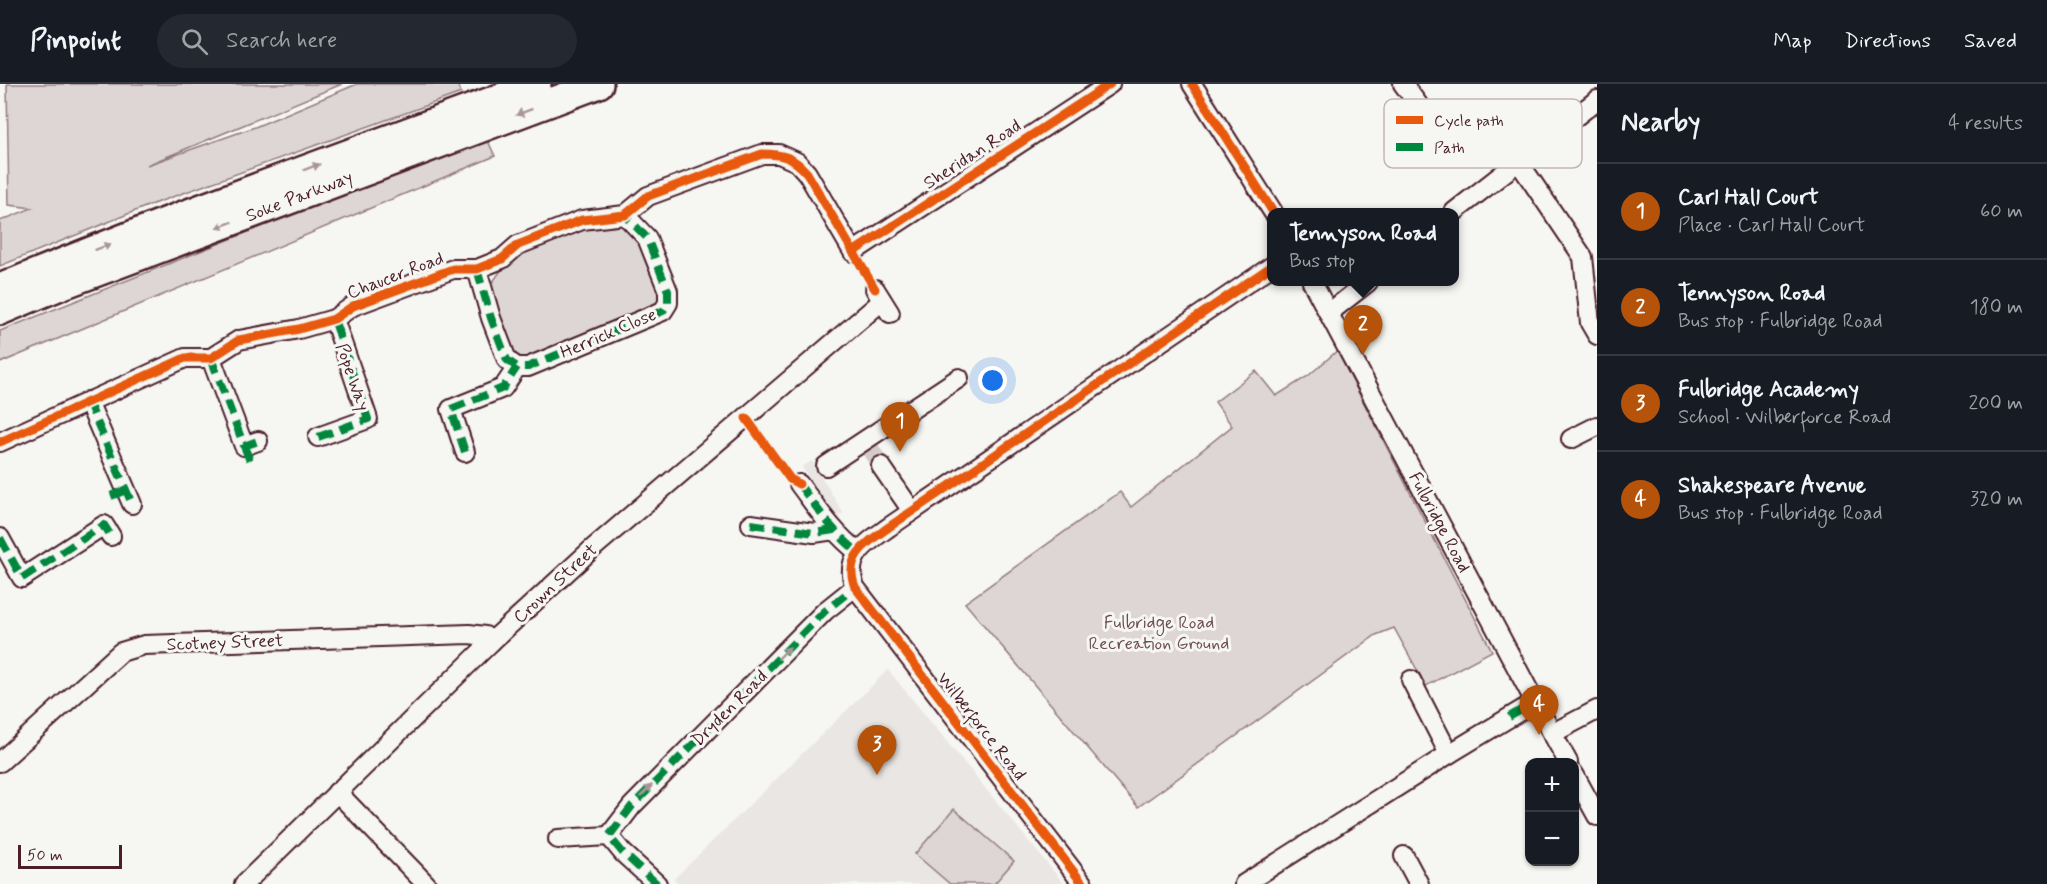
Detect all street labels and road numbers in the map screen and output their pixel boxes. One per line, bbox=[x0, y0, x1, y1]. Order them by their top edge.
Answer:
street label: Sheridan Road bbox=[919, 114, 1026, 195]
street label: Soke Parkway bbox=[243, 166, 356, 228]
street label: Chaucer Road bbox=[344, 247, 447, 305]
street label: Herrick Close bbox=[557, 303, 660, 365]
street label: Pope Way bbox=[329, 340, 375, 414]
street label: Fulbridge Road bbox=[1402, 468, 1476, 577]
street label: Crown Street bbox=[508, 538, 603, 629]
street label: Scotney Street bbox=[166, 629, 284, 657]
street label: Dryden Road bbox=[686, 665, 773, 752]
street label: Wilberforce Road bbox=[930, 667, 1031, 787]

